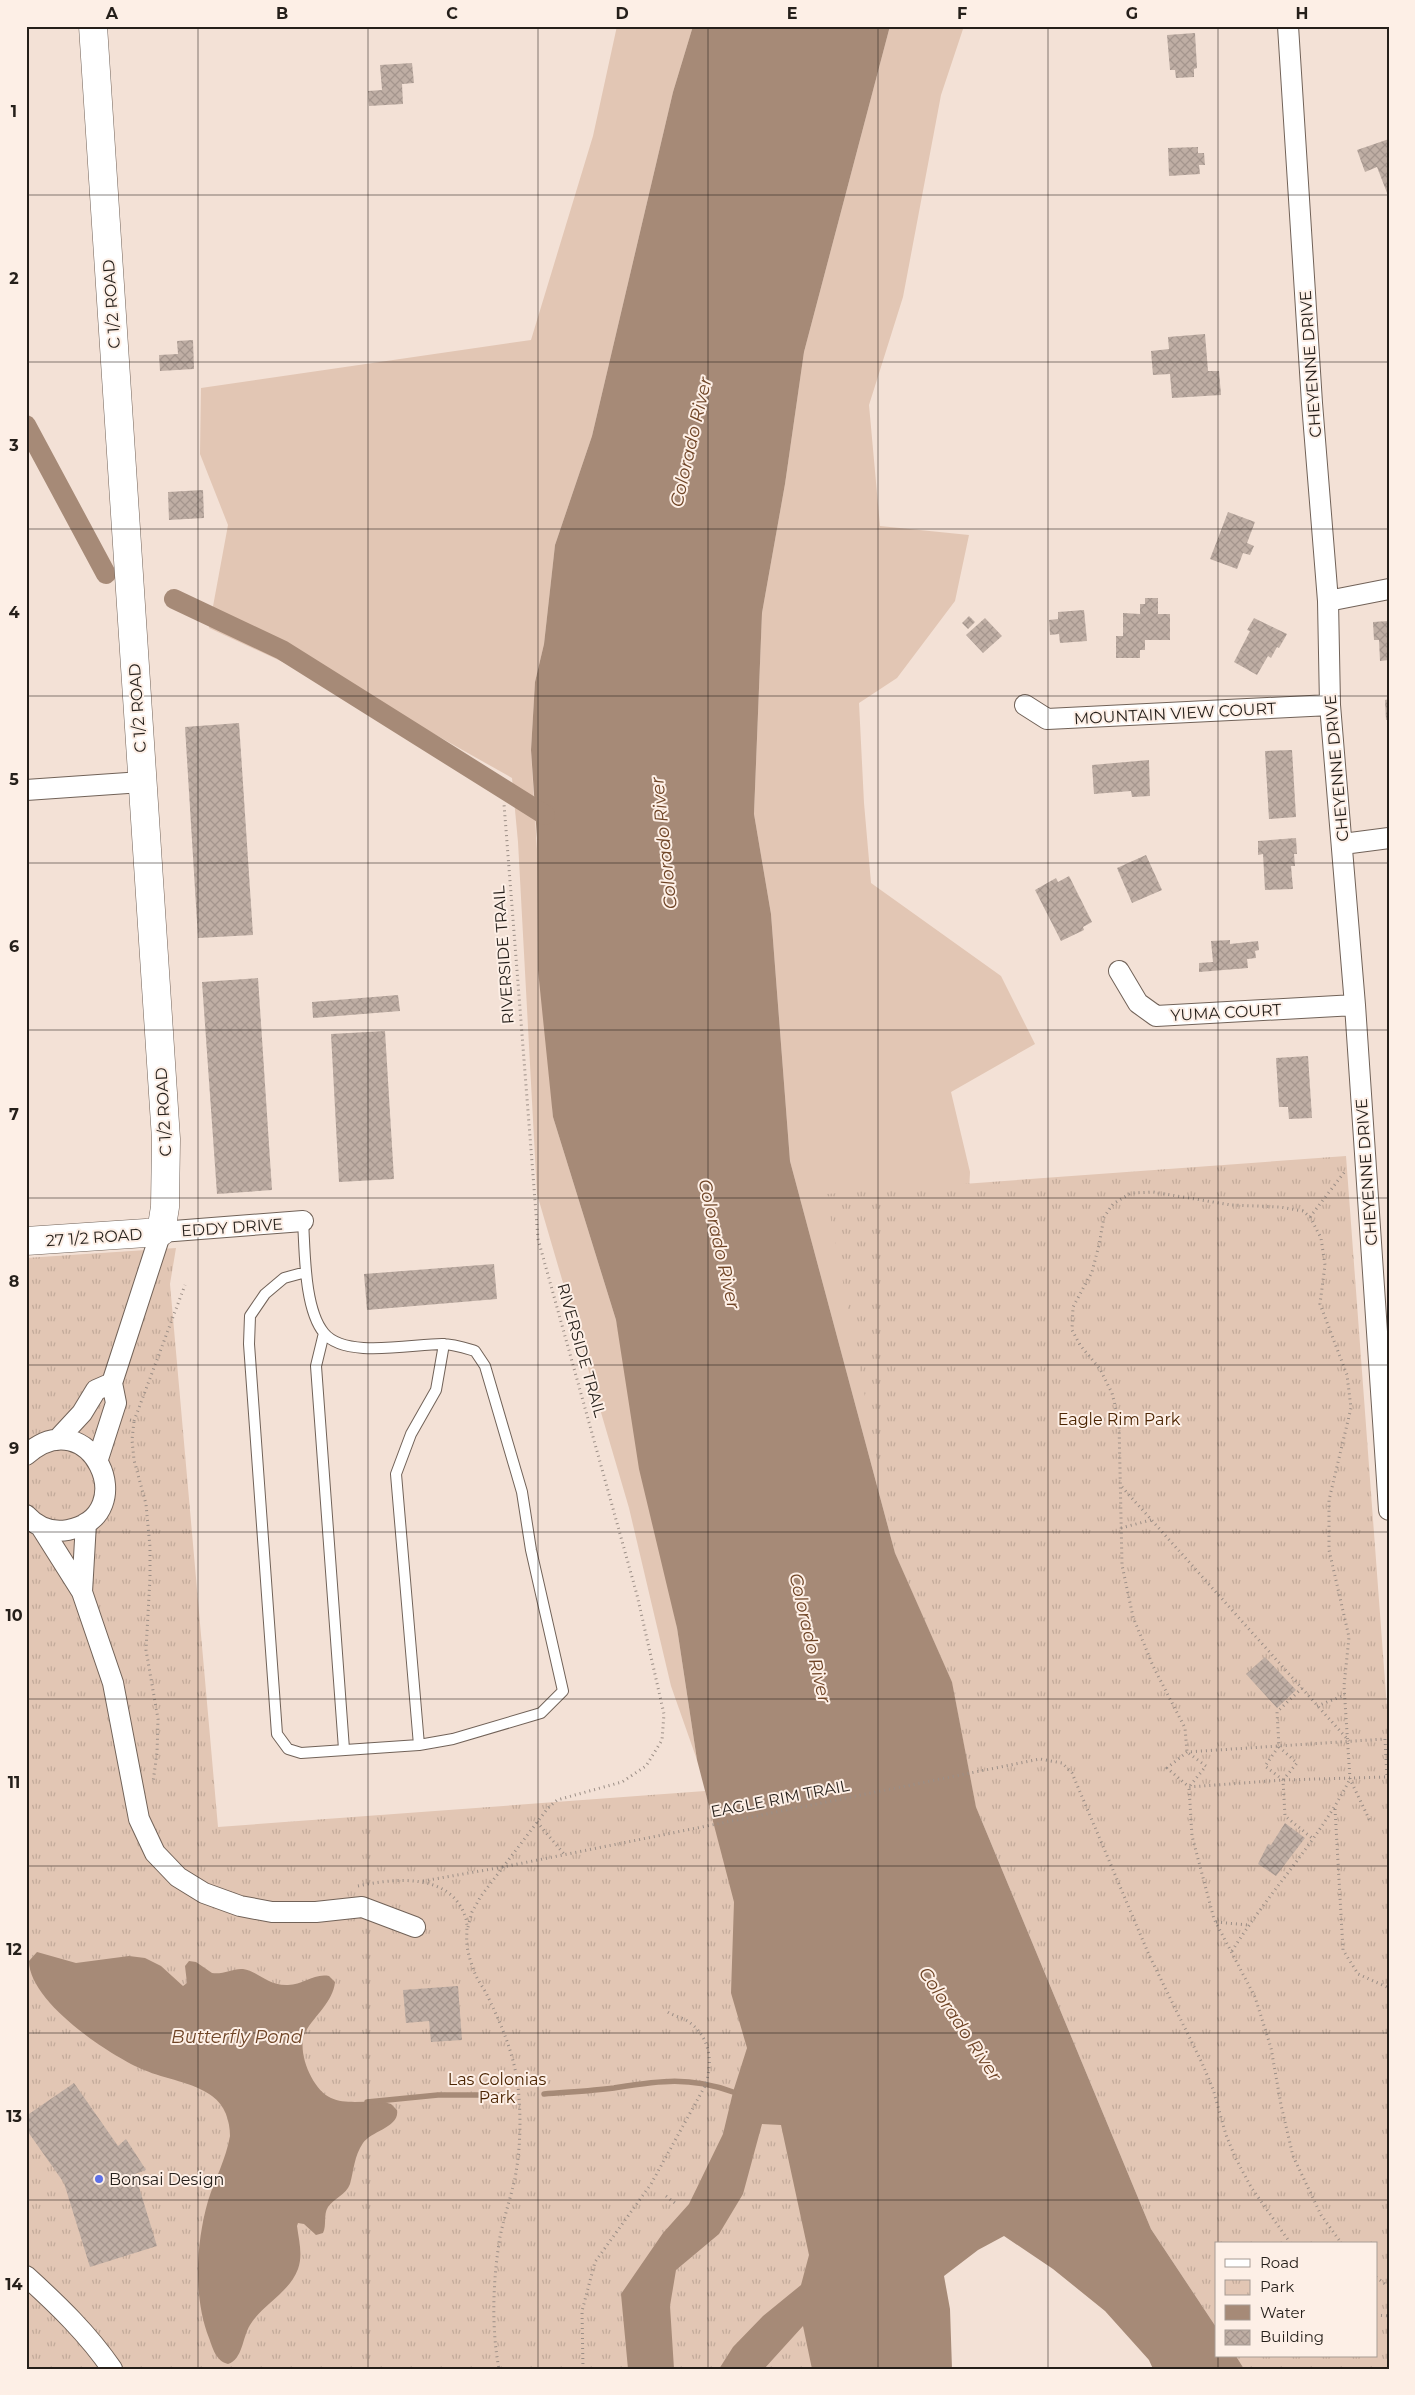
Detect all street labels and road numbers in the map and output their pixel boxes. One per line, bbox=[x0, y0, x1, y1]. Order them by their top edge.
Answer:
street label: C 1/2 ROAD bbox=[99, 259, 124, 349]
street label: CHEYENNE DRIVE bbox=[1296, 290, 1325, 438]
street label: C 1/2 ROAD bbox=[125, 663, 150, 753]
street label: CHEYENNE DRIVE bbox=[1321, 694, 1352, 842]
street label: MOUNTAIN VIEW COURT bbox=[1074, 699, 1277, 728]
street label: RIVERSIDE TRAIL bbox=[489, 885, 518, 1025]
street label: YUMA COURT bbox=[1170, 1000, 1283, 1025]
street label: C 1/2 ROAD bbox=[152, 1067, 175, 1157]
street label: CHEYENNE DRIVE bbox=[1352, 1098, 1381, 1246]
street label: EDDY DRIVE bbox=[180, 1214, 284, 1241]
street label: 27 1/2 ROAD bbox=[45, 1225, 143, 1250]
street label: RIVERSIDE TRAIL bbox=[553, 1281, 610, 1420]
street label: EAGLE RIM TRAIL bbox=[709, 1776, 852, 1821]

